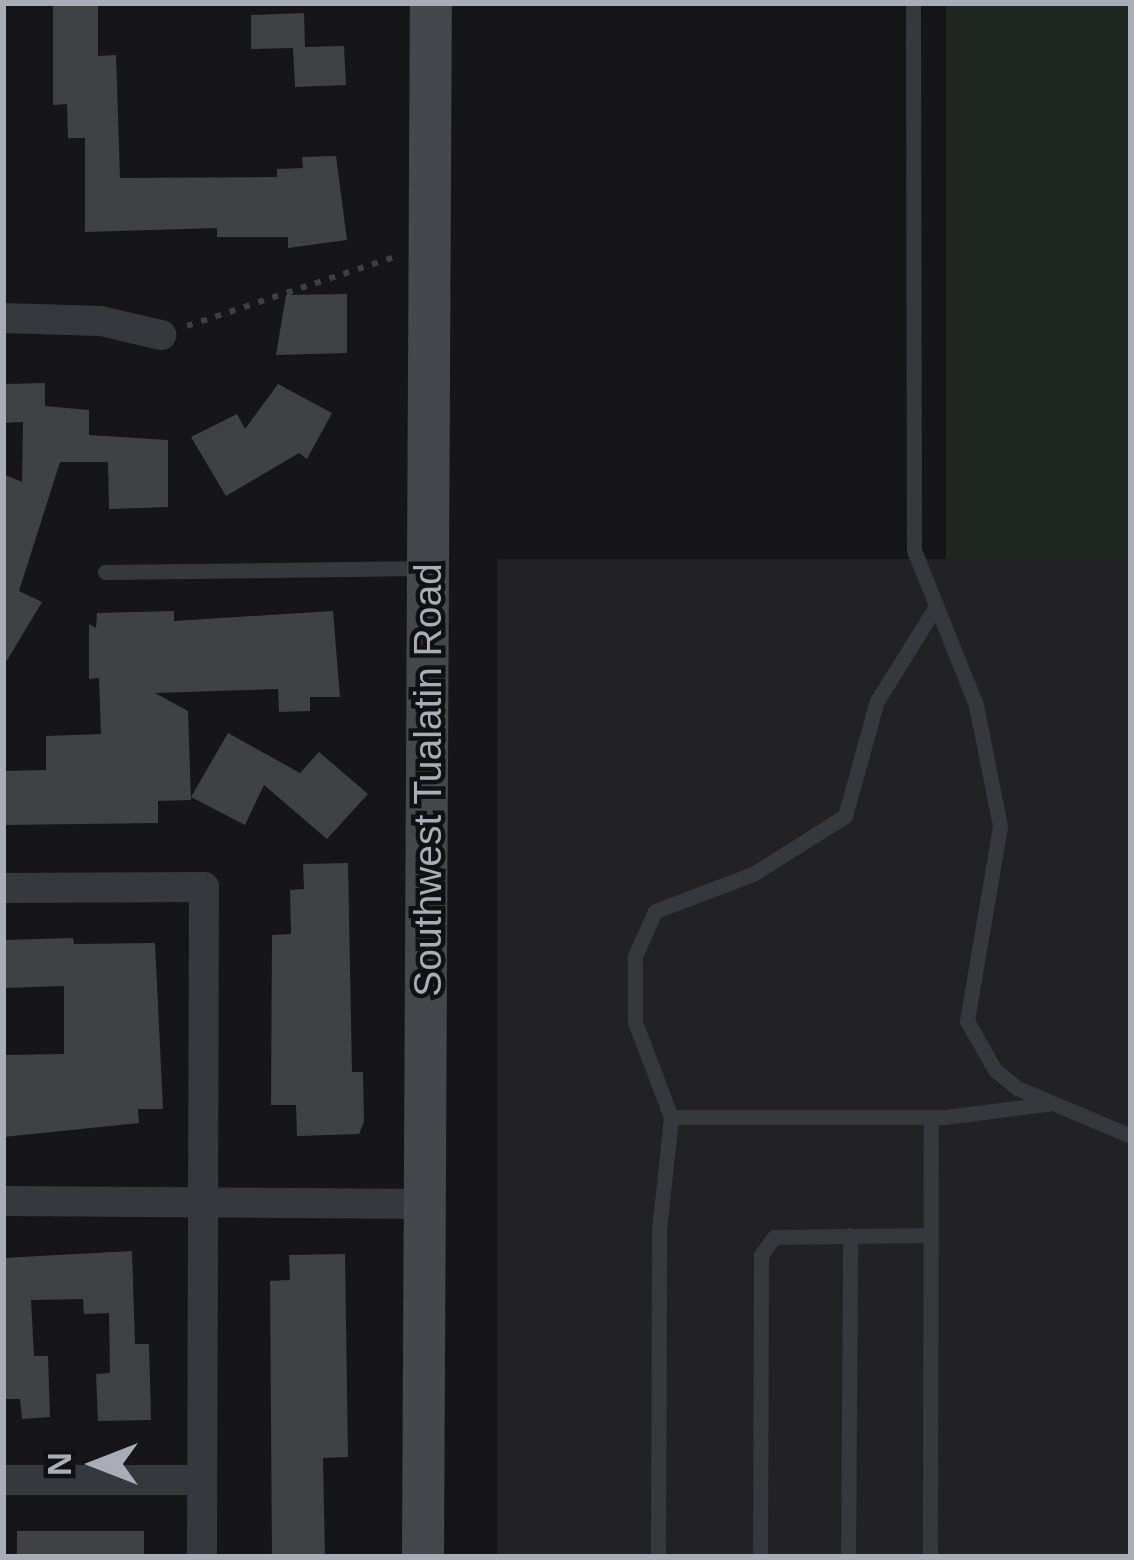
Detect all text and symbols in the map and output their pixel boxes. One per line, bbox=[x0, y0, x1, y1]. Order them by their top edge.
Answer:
street label: Southwest Tualatin Road bbox=[405, 563, 451, 997]
north arrow bbox=[36, 1404, 156, 1524]
text: N bbox=[41, 1452, 78, 1476]

